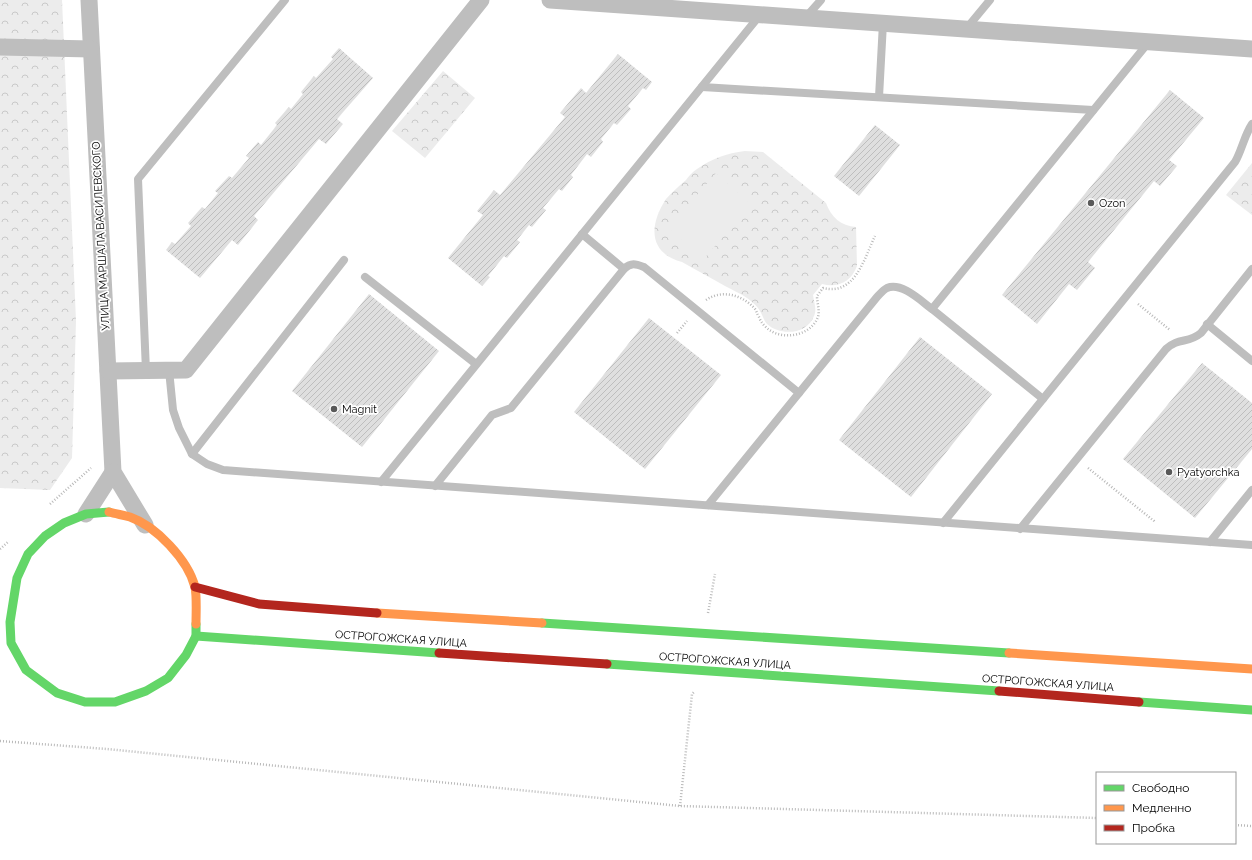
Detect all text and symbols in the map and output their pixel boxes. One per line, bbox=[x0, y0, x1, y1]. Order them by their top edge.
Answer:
street label: УЛИЦА МАРШАЛА ВАСИЛЕВСКОГО bbox=[90, 141, 112, 331]
place label: Ozon bbox=[1099, 197, 1126, 210]
marker: Ozon bbox=[1086, 198, 1096, 208]
place label: Magnit bbox=[342, 403, 377, 416]
marker: Magnit bbox=[329, 404, 339, 414]
place label: Pyatyorchka bbox=[1177, 466, 1240, 479]
marker: Pyatyorchka bbox=[1164, 467, 1174, 477]
street label: ОСТРОГОЖСКАЯ УЛИЦА bbox=[335, 628, 468, 650]
street label: ОСТРОГОЖСКАЯ УЛИЦА bbox=[659, 650, 792, 672]
street label: ОСТРОГОЖСКАЯ УЛИЦА bbox=[982, 672, 1115, 694]
legend bbox=[1096, 772, 1236, 844]
text: Свободно bbox=[1132, 781, 1189, 795]
text: Медленно bbox=[1132, 801, 1191, 815]
text: Пробка bbox=[1132, 821, 1175, 835]

